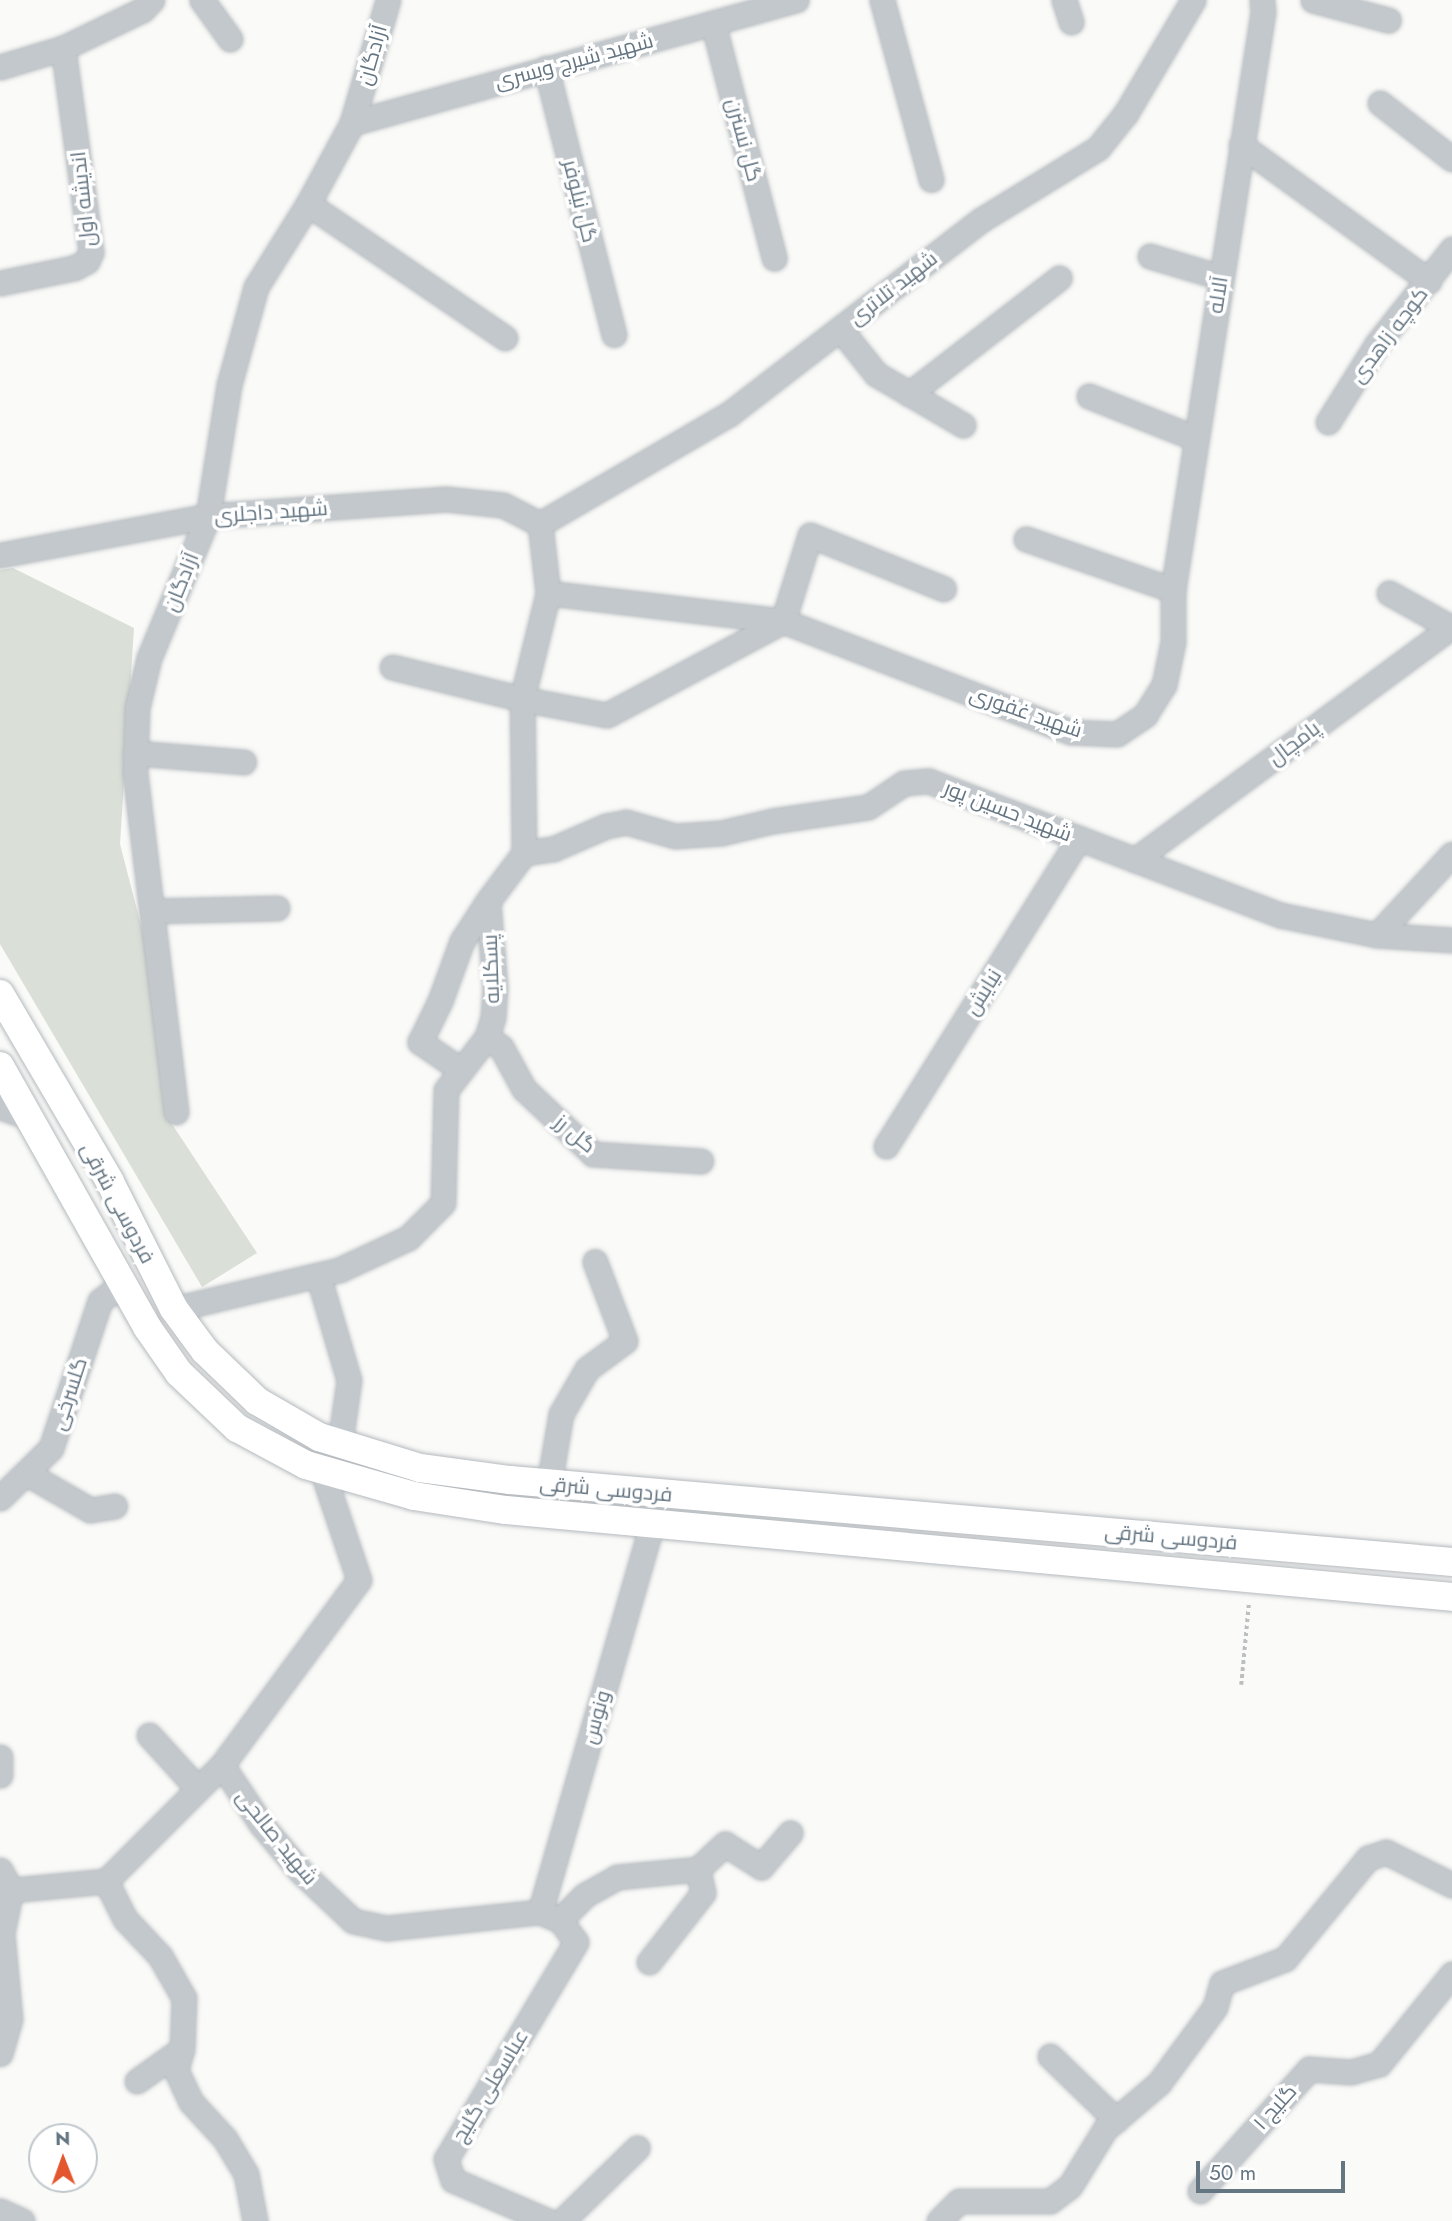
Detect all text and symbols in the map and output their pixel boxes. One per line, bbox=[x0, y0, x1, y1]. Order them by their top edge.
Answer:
street label: آزادگان bbox=[351, 22, 393, 88]
street label: شهید شیرج ویسری bbox=[492, 28, 656, 94]
street label: گل نسترن bbox=[721, 96, 767, 184]
street label: اندیشه اول bbox=[65, 150, 101, 248]
street label: گل نیلوفر bbox=[558, 157, 602, 245]
street label: شهید تلاتری bbox=[844, 246, 942, 330]
street label: آلاله bbox=[1203, 275, 1233, 315]
street label: کوچه زاهدی bbox=[1345, 282, 1433, 388]
street label: شهید داجلری bbox=[213, 495, 329, 529]
street label: آزادگان bbox=[158, 549, 204, 615]
street label: شهید غفوری bbox=[966, 681, 1086, 743]
street label: پامچال bbox=[1263, 715, 1325, 771]
street label: شهید حسین پور bbox=[940, 775, 1076, 847]
street label: پسکلایه bbox=[477, 934, 505, 1004]
street label: نیایش bbox=[959, 964, 1007, 1020]
street label: گل رز bbox=[549, 1110, 601, 1158]
street label: فردوسی شرقی bbox=[76, 1138, 160, 1268]
street label: گلسرخی bbox=[45, 1355, 93, 1433]
street label: فردوسی شرقی bbox=[539, 1471, 673, 1507]
street label: فردوسی شرقی bbox=[1104, 1519, 1238, 1555]
street label: ونوس bbox=[576, 1687, 616, 1747]
street label: شهید صالحی bbox=[231, 1784, 323, 1890]
street label: عباسعلی گلیج bbox=[447, 2025, 533, 2147]
street label: گلیج ۱ bbox=[1248, 2079, 1302, 2135]
north arrow bbox=[28, 2123, 98, 2193]
text: N bbox=[55, 2125, 70, 2152]
scale bar bbox=[1200, 2148, 1349, 2192]
text: 50 m bbox=[1209, 2158, 1256, 2188]

